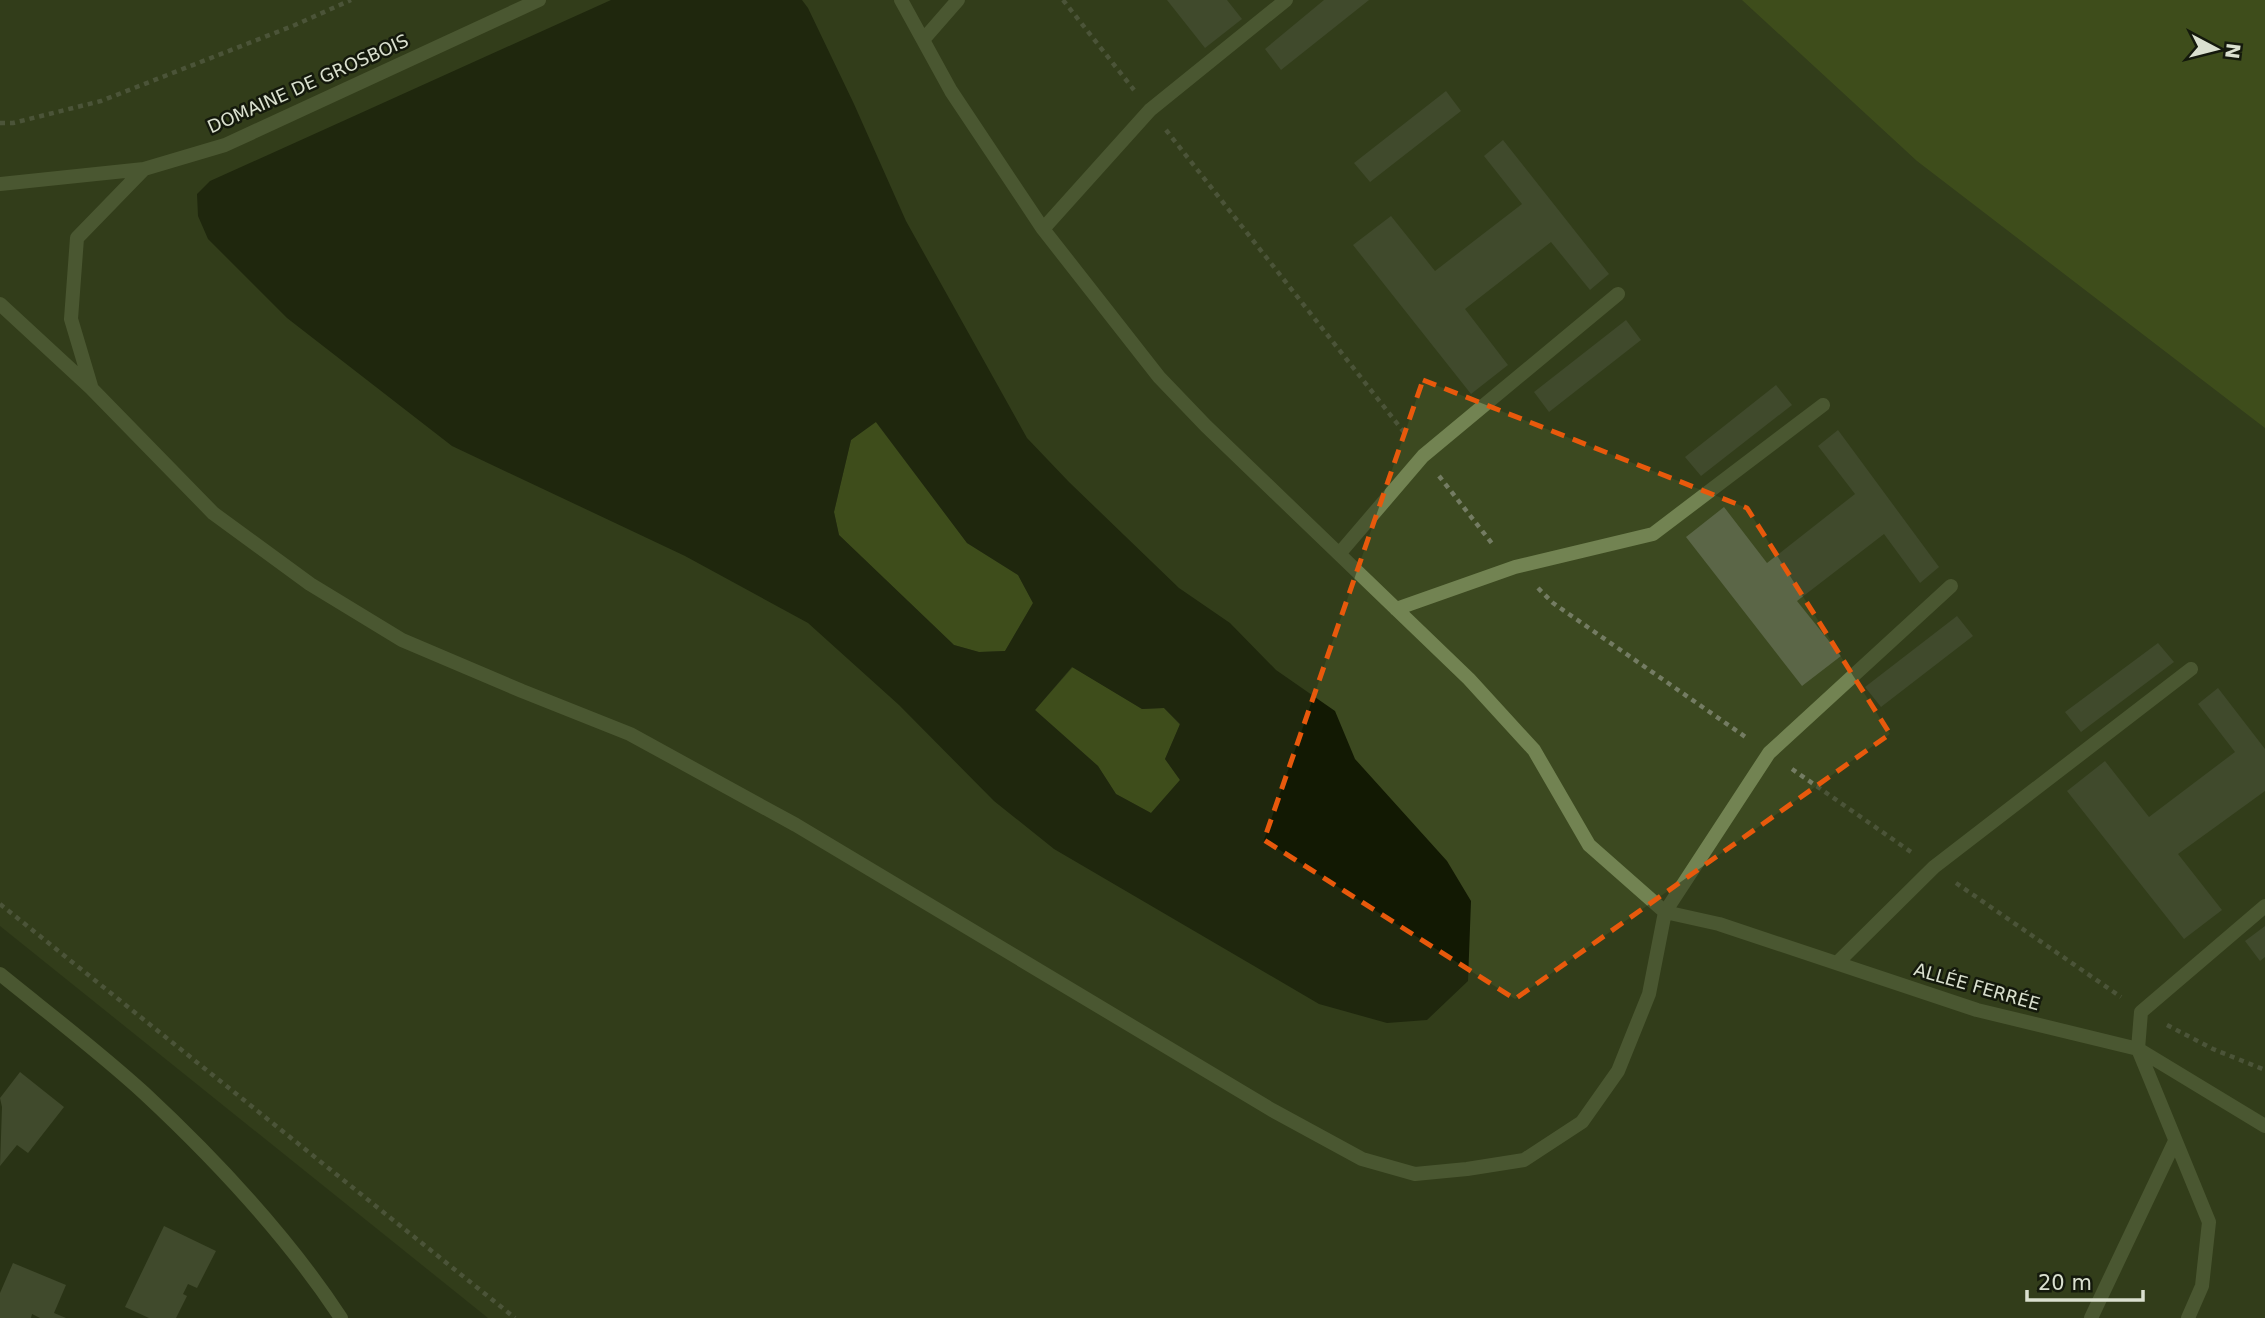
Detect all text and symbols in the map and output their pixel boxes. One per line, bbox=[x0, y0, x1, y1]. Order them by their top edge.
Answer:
north arrow bbox=[2181, 14, 2251, 84]
street label: DOMAINE DE GROSBOIS bbox=[204, 30, 412, 137]
text: N bbox=[2221, 42, 2245, 60]
street label: ALLÉE FERRÉE bbox=[1912, 958, 2043, 1015]
scale bar bbox=[2027, 1258, 2142, 1302]
text: 20 m bbox=[2038, 1271, 2092, 1295]

